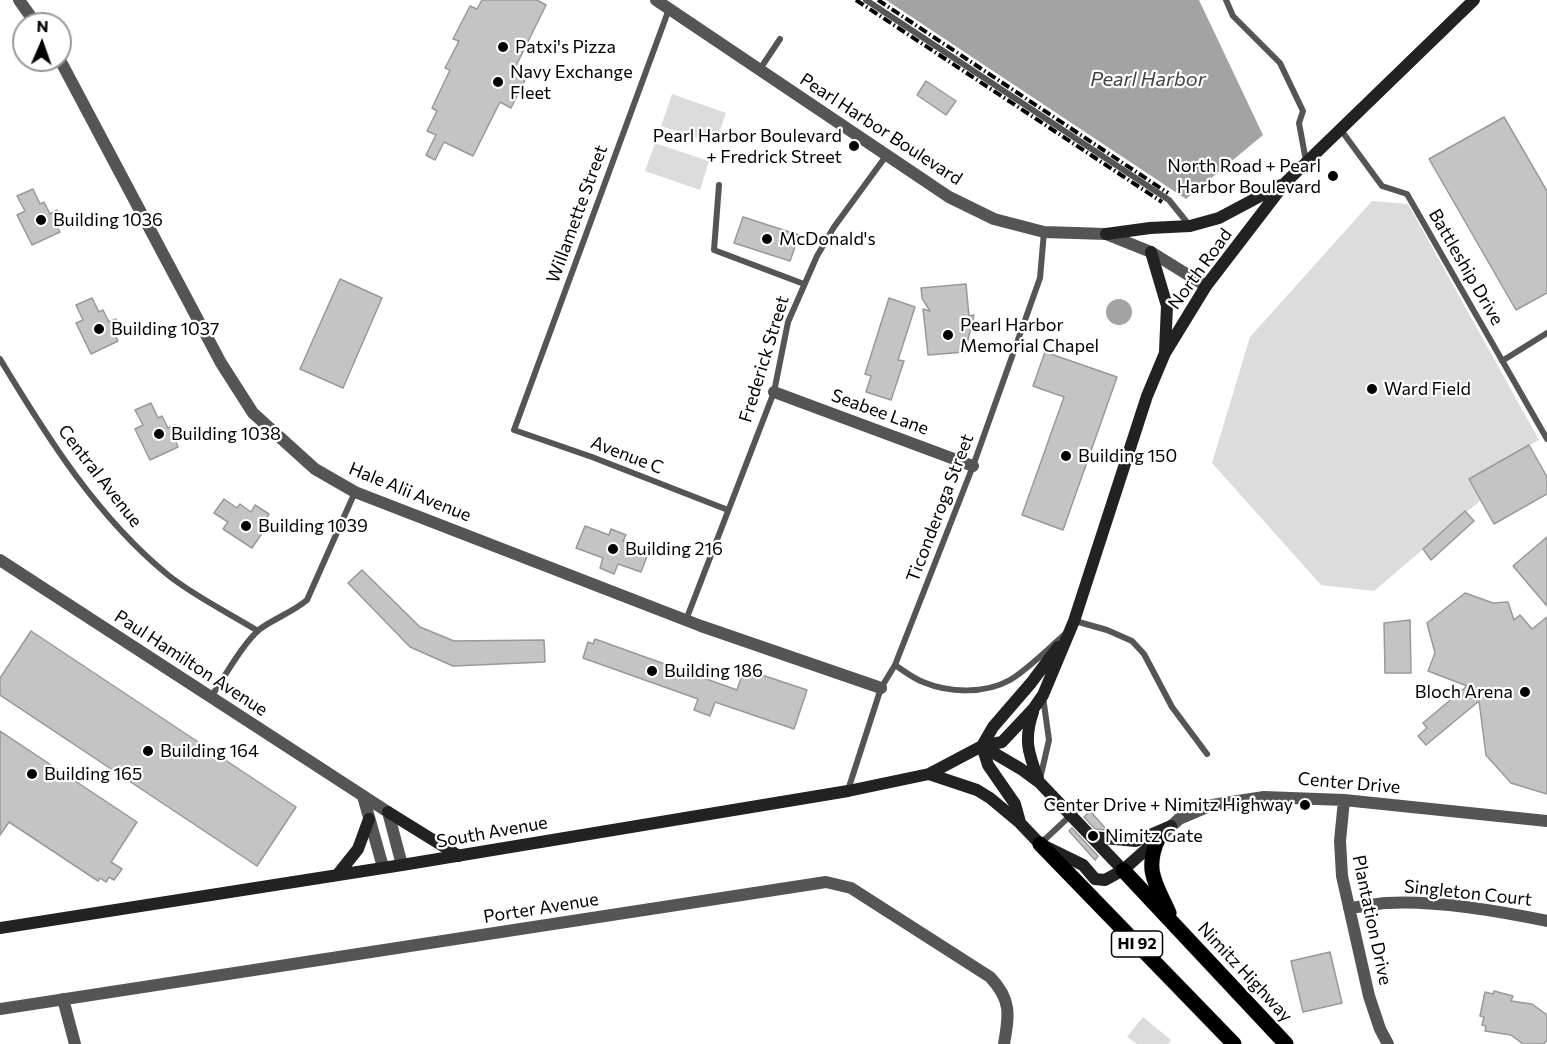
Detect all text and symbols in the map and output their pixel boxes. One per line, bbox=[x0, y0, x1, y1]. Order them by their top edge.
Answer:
north arrow bbox=[12, 12, 72, 72]
text: N bbox=[36, 16, 49, 35]
place label: Patxi's Pizza bbox=[515, 36, 616, 58]
marker: Patxi's Pizza bbox=[496, 40, 510, 54]
place label: Navy Exchange Fleet bbox=[510, 61, 633, 104]
water label: Pearl Harbor bbox=[1090, 67, 1206, 91]
street label: Pearl Harbor Boulevard bbox=[796, 68, 966, 190]
marker: Navy Exchange Fleet bbox=[491, 75, 505, 89]
place label: Pearl Harbor Boulevard + Fredrick Street bbox=[653, 125, 842, 168]
marker: Pearl Harbor Boulevard + Fredrick Street bbox=[847, 139, 861, 153]
street label: Willamette Street bbox=[542, 142, 612, 286]
place label: North Road + Pearl Harbor Boulevard bbox=[1167, 155, 1321, 198]
marker: North Road + Pearl Harbor Boulevard bbox=[1326, 169, 1340, 183]
street label: Battleship Drive bbox=[1424, 205, 1508, 329]
place label: Building 1036 bbox=[53, 209, 163, 231]
marker: Building 1036 bbox=[34, 213, 48, 227]
street label: North Road bbox=[1163, 224, 1237, 314]
place label: McDonald's bbox=[779, 228, 876, 250]
marker: McDonald's bbox=[760, 232, 774, 246]
street label: Frederick Street bbox=[735, 293, 793, 425]
place label: Pearl Harbor Memorial Chapel bbox=[960, 314, 1099, 356]
place label: Building 1037 bbox=[111, 318, 219, 340]
marker: Building 1037 bbox=[92, 322, 106, 336]
marker: Pearl Harbor Memorial Chapel bbox=[941, 328, 955, 342]
place label: Ward Field bbox=[1384, 378, 1471, 400]
marker: Ward Field bbox=[1365, 382, 1379, 396]
street label: Seabee Lane bbox=[828, 384, 932, 440]
street label: Central Avenue bbox=[53, 421, 147, 531]
place label: Building 1038 bbox=[171, 423, 281, 445]
marker: Building 1038 bbox=[152, 427, 166, 441]
street label: Avenue C bbox=[588, 431, 666, 479]
street label: Ticonderoga Street bbox=[902, 431, 978, 585]
place label: Building 150 bbox=[1078, 445, 1177, 467]
marker: Building 150 bbox=[1059, 449, 1073, 463]
street label: Hale Alii Avenue bbox=[346, 458, 474, 526]
place label: Building 1039 bbox=[258, 515, 368, 537]
marker: Building 1039 bbox=[239, 519, 253, 533]
place label: Building 216 bbox=[625, 538, 723, 560]
marker: Building 216 bbox=[606, 542, 620, 556]
street label: Paul Hamilton Avenue bbox=[110, 605, 272, 721]
place label: Building 186 bbox=[664, 660, 763, 682]
marker: Building 186 bbox=[645, 664, 659, 678]
place label: Bloch Arena bbox=[1415, 681, 1513, 703]
marker: Bloch Arena bbox=[1518, 685, 1532, 699]
place label: Building 164 bbox=[160, 740, 259, 762]
marker: Building 164 bbox=[141, 744, 155, 758]
place label: Building 165 bbox=[44, 763, 142, 785]
marker: Building 165 bbox=[25, 767, 39, 781]
street label: Center Drive bbox=[1297, 768, 1401, 798]
place label: Center Drive + Nimitz Highway bbox=[1043, 794, 1293, 816]
marker: Center Drive + Nimitz Highway bbox=[1298, 798, 1312, 812]
street label: South Avenue bbox=[435, 812, 549, 852]
place label: Nimitz Gate bbox=[1105, 825, 1203, 847]
marker: Nimitz Gate bbox=[1086, 829, 1100, 843]
street label: Plantation Drive bbox=[1348, 853, 1396, 987]
street label: Singleton Court bbox=[1403, 876, 1533, 910]
street label: Porter Avenue bbox=[482, 888, 600, 928]
street label: Nimitz Highway bbox=[1193, 917, 1297, 1027]
road number: HI 92 bbox=[1112, 931, 1162, 957]

